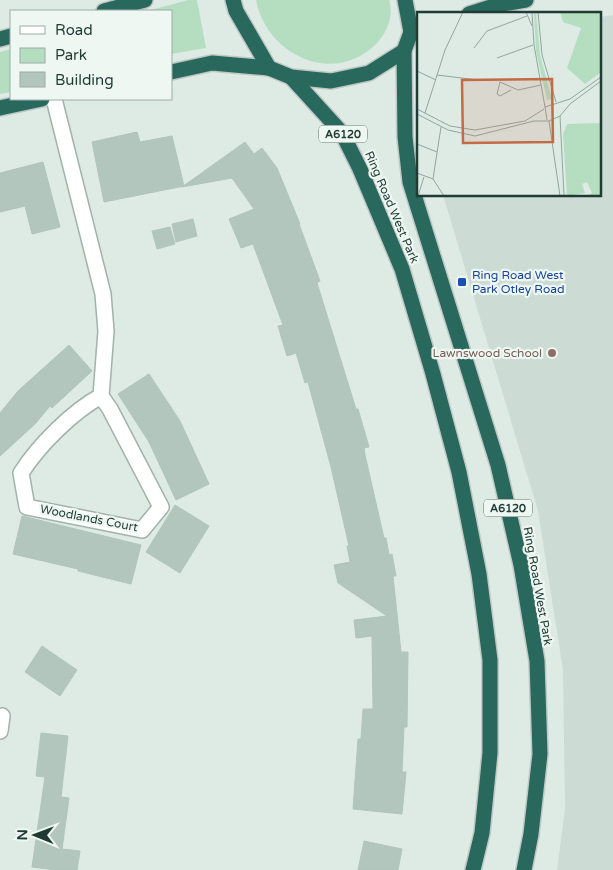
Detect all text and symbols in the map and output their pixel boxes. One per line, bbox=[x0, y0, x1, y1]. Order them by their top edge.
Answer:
legend bbox=[10, 10, 172, 100]
inset map bbox=[417, 12, 600, 196]
text: Road bbox=[55, 21, 93, 39]
text: Park bbox=[55, 46, 87, 64]
text: Building bbox=[55, 71, 114, 89]
road number: A6120 bbox=[319, 126, 367, 142]
street label: Ring Road West Park bbox=[362, 149, 422, 265]
place label: Ring Road West Park Otley Road bbox=[472, 268, 565, 296]
marker: Ring Road West Park Otley Road bbox=[456, 276, 468, 288]
place label: Lawnswood School bbox=[433, 346, 542, 360]
marker: Lawnswood School bbox=[546, 347, 558, 359]
road number: A6120 bbox=[484, 499, 532, 516]
street label: Woodlands Court bbox=[39, 502, 139, 534]
street label: Ring Road West Park bbox=[521, 526, 555, 647]
north arrow bbox=[10, 810, 60, 860]
text: N bbox=[14, 829, 31, 841]

